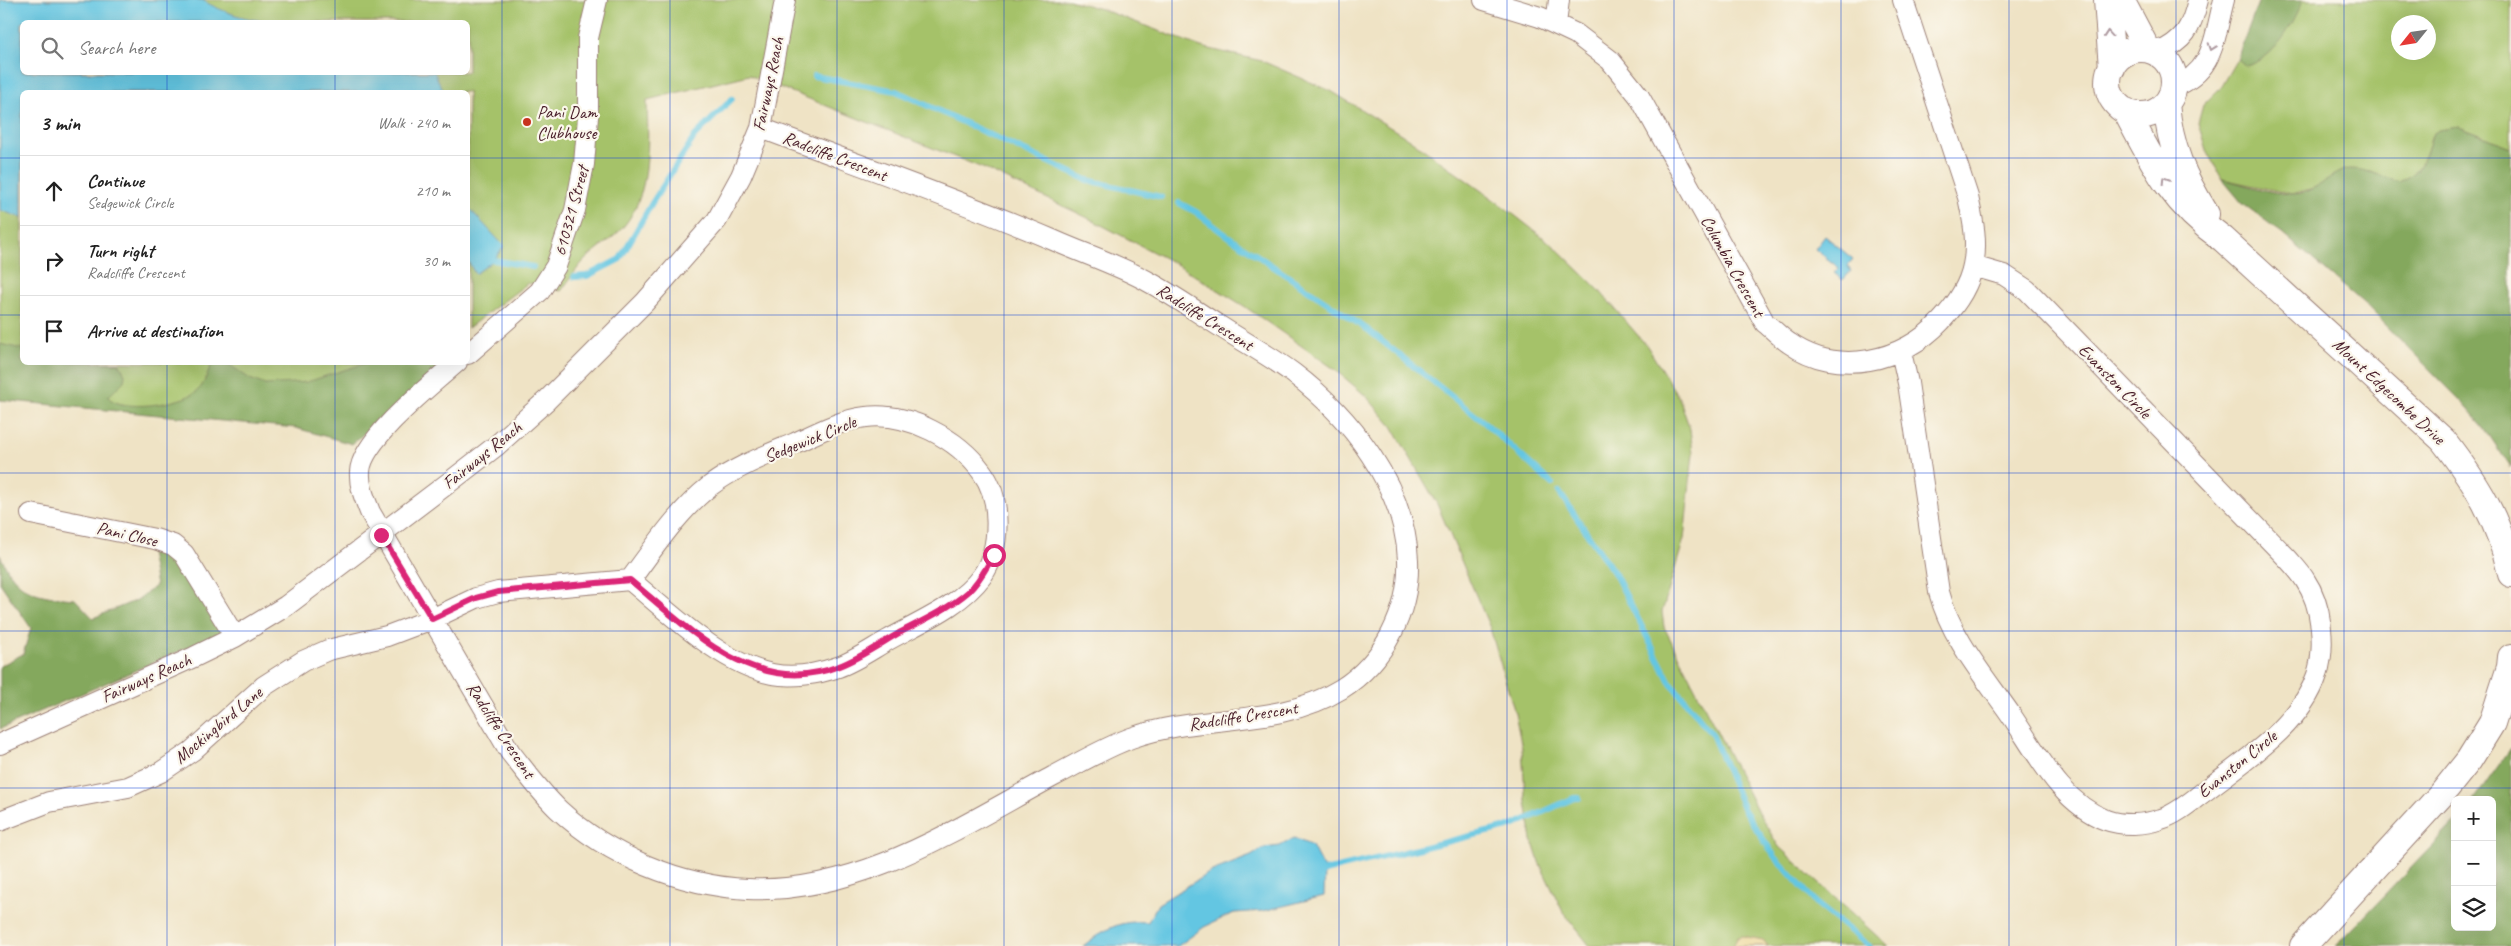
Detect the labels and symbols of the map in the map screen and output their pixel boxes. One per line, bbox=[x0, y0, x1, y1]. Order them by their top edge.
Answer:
north arrow bbox=[2391, 15, 2436, 60]
one-way arrow bbox=[2103, 30, 2114, 38]
street label: Fairways Reach bbox=[747, 34, 789, 133]
one-way arrow bbox=[2208, 43, 2218, 51]
place label: Pani Dam Clubhouse bbox=[537, 101, 598, 144]
marker: Pani Dam Clubhouse bbox=[521, 116, 533, 128]
street label: Radcliffe Crescent bbox=[780, 126, 892, 187]
street label: 610321 Street bbox=[548, 161, 594, 258]
one-way arrow bbox=[2161, 177, 2171, 186]
street label: Columbia Crescent bbox=[1696, 211, 1771, 322]
street label: Radcliffe Crescent bbox=[1153, 279, 1259, 357]
street label: Mount Edgecombe Drive bbox=[2328, 333, 2451, 450]
street label: Evanston Circle bbox=[2074, 339, 2157, 424]
street label: Sedgewick Circle bbox=[761, 410, 860, 467]
street label: Fairways Reach bbox=[438, 416, 527, 494]
street label: Pani Close bbox=[95, 516, 160, 552]
route end bbox=[370, 524, 393, 547]
route start bbox=[983, 544, 1006, 567]
street label: Fairways Reach bbox=[98, 648, 195, 708]
street label: Radcliffe Crescent bbox=[462, 678, 541, 784]
street label: Mockingbird Lane bbox=[169, 681, 268, 768]
street label: Radcliffe Crescent bbox=[1187, 696, 1301, 735]
street label: Evanston Circle bbox=[2193, 725, 2282, 803]

